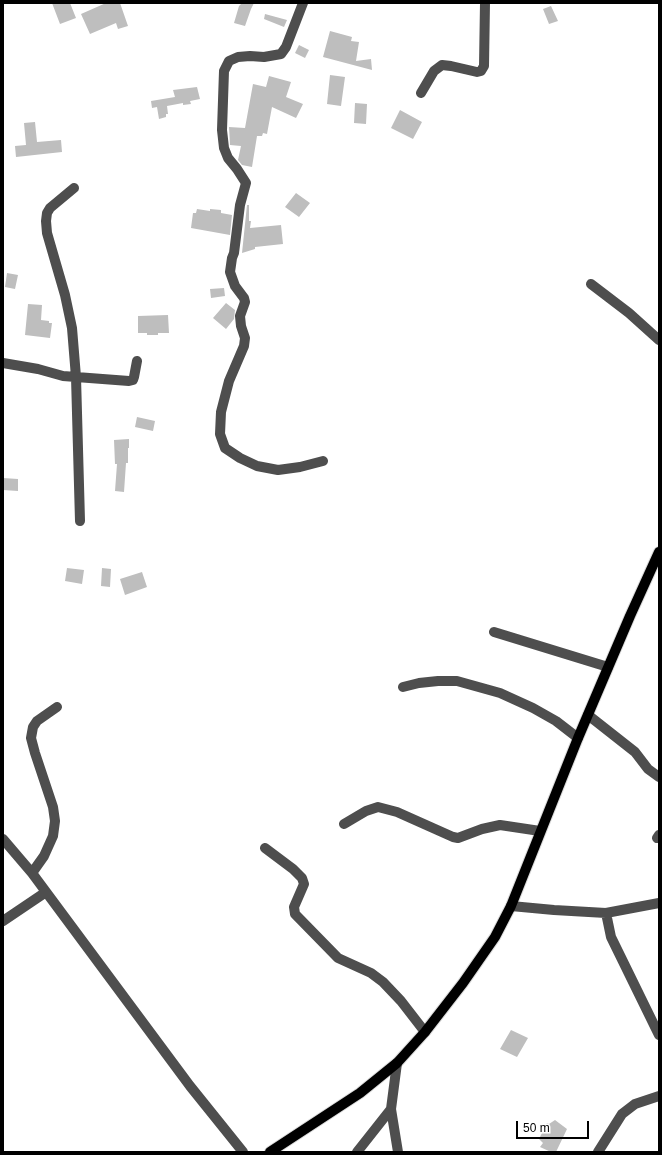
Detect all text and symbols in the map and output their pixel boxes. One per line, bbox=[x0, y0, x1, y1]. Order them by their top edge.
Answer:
scale bar bbox=[518, 1113, 591, 1139]
text: 50 m bbox=[523, 1121, 550, 1135]

